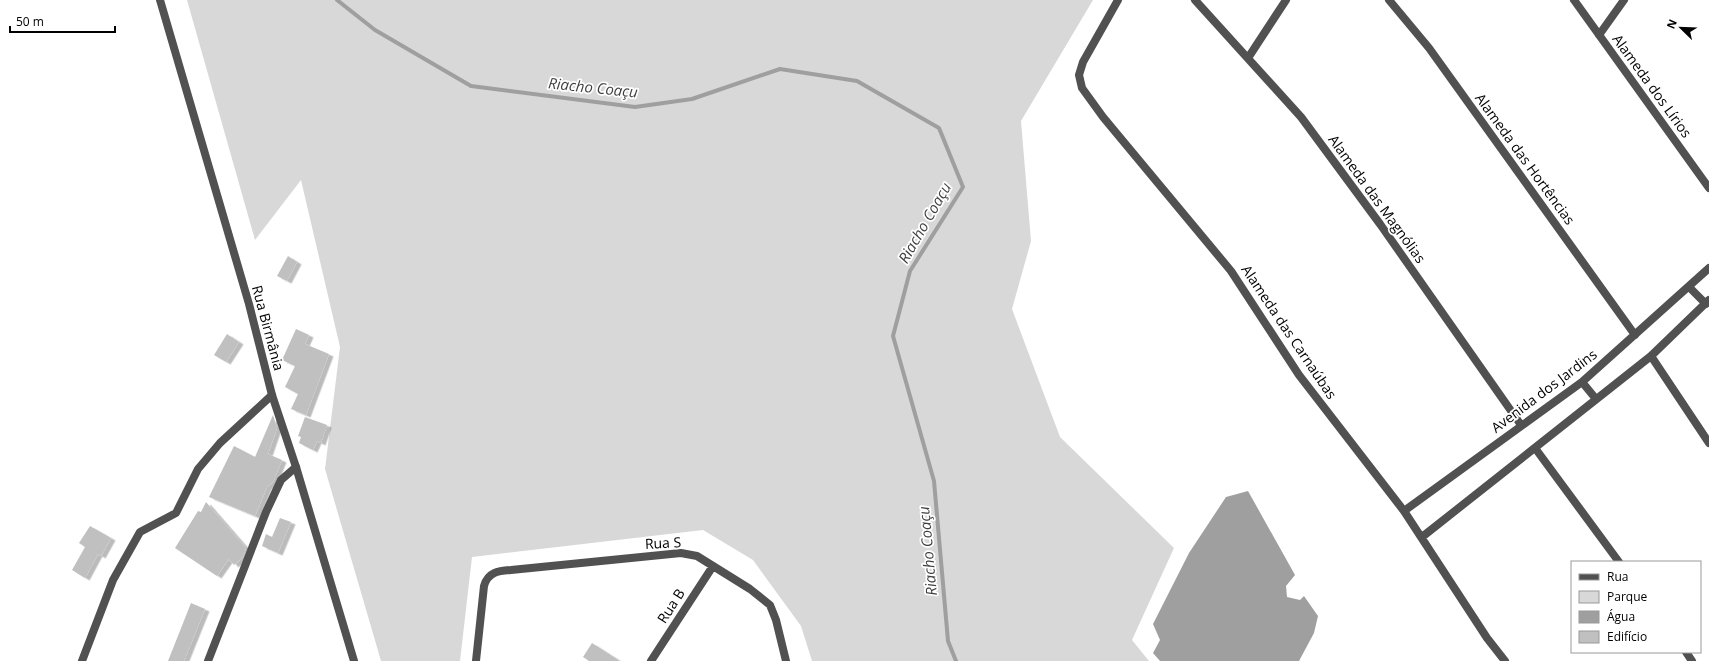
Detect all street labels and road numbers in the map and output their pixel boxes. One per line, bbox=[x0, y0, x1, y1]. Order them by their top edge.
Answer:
street label: Alameda dos Lírios bbox=[1608, 30, 1697, 141]
street label: Alameda das Hortências bbox=[1471, 89, 1580, 229]
street label: Alameda das Magnólias bbox=[1324, 131, 1431, 267]
street label: Alameda das Carnaúbas bbox=[1237, 261, 1342, 403]
street label: Rua Birmânia bbox=[248, 283, 289, 373]
street label: Avenida dos Jardins bbox=[1487, 344, 1601, 437]
street label: Rua S bbox=[644, 532, 682, 553]
street label: Rua B bbox=[652, 585, 689, 627]

